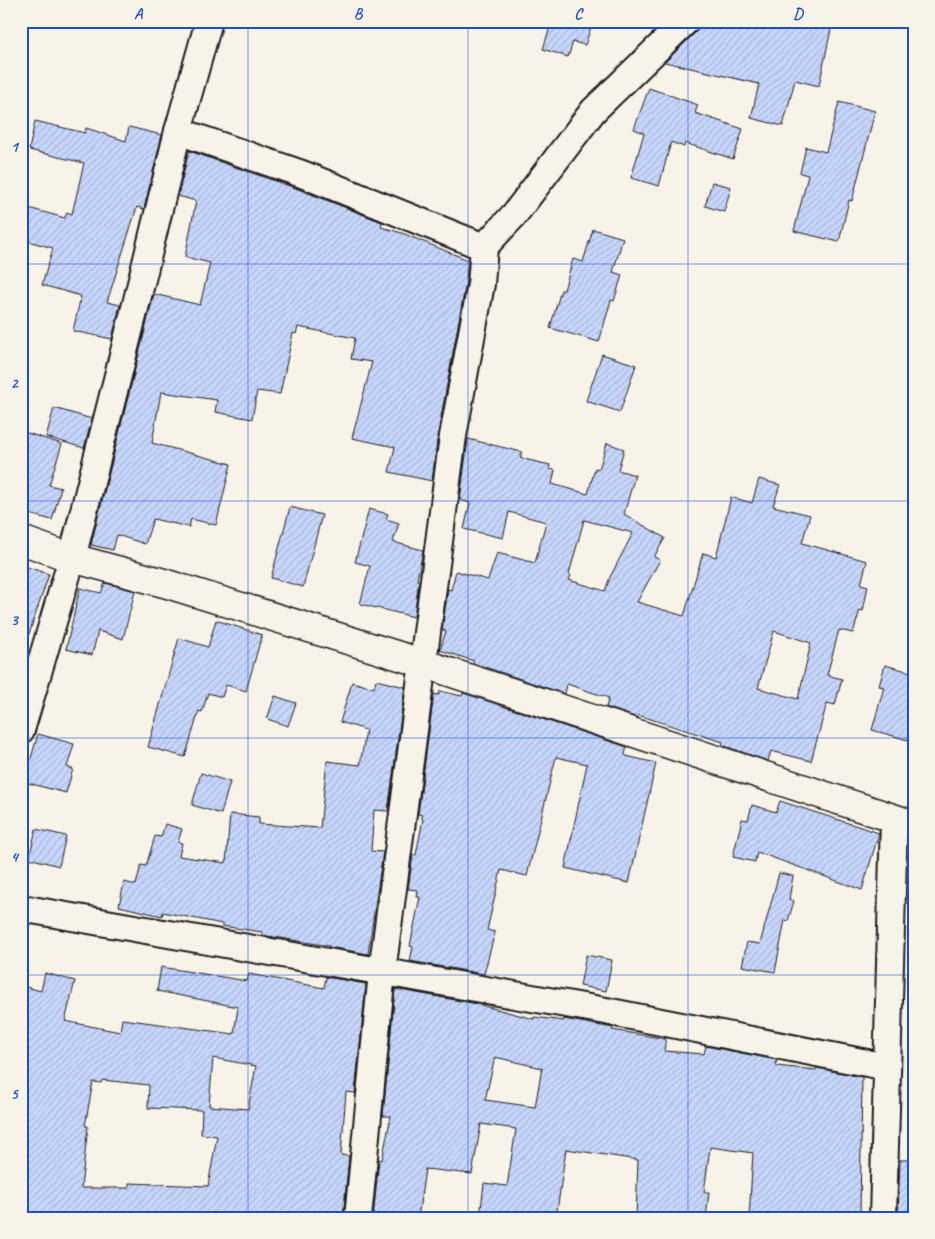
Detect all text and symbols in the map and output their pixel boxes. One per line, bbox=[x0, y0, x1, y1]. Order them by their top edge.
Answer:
text: A bbox=[134, 4, 144, 24]
text: B bbox=[354, 4, 364, 24]
text: C bbox=[574, 4, 584, 24]
text: D bbox=[793, 4, 804, 24]
text: 1 bbox=[10, 137, 19, 157]
text: 2 bbox=[10, 373, 19, 393]
text: 3 bbox=[10, 610, 19, 630]
text: 4 bbox=[10, 847, 19, 867]
text: 5 bbox=[11, 1084, 20, 1104]

